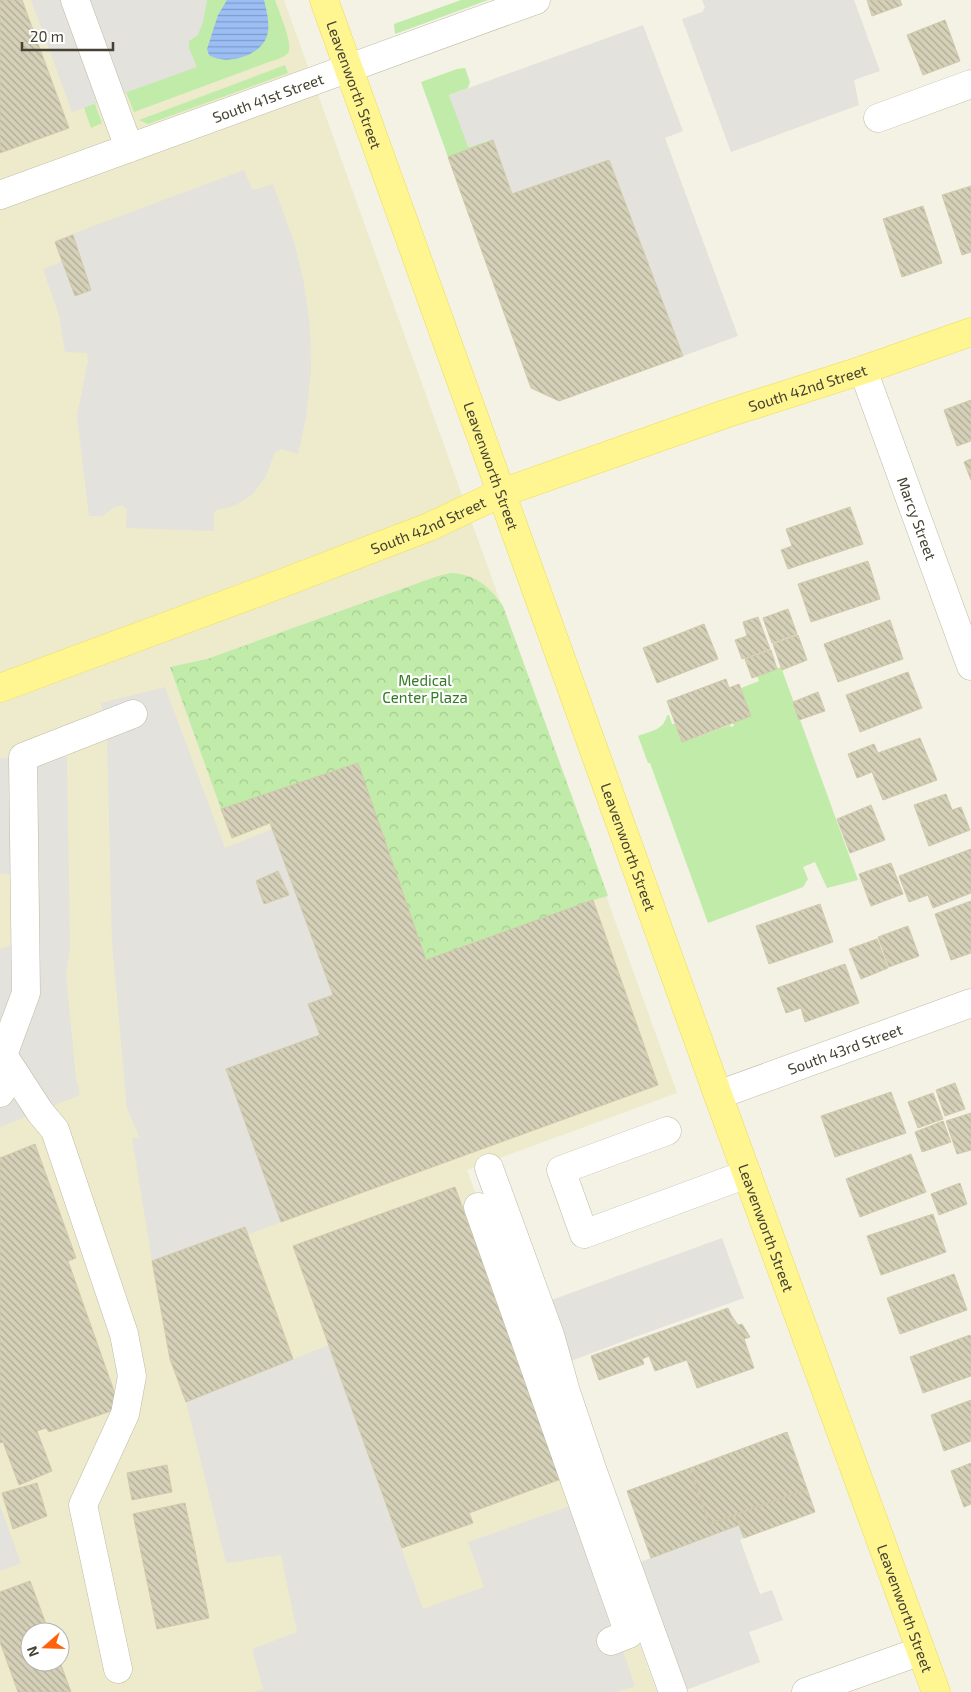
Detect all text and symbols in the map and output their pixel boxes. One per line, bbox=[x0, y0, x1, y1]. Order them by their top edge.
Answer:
street label: Leavenworth Street bbox=[323, 18, 386, 152]
scale bar bbox=[22, 20, 114, 52]
text: 20 m bbox=[30, 27, 64, 45]
street label: South 41st Street bbox=[210, 69, 326, 126]
street label: South 42nd Street bbox=[746, 360, 870, 415]
street label: Leavenworth Street bbox=[460, 399, 523, 533]
street label: Marcy Street bbox=[894, 474, 941, 563]
street label: South 42nd Street bbox=[368, 492, 489, 558]
park label: Medical Center Plaza bbox=[382, 671, 468, 706]
street label: Leavenworth Street bbox=[597, 780, 660, 914]
street label: South 43rd Street bbox=[785, 1020, 905, 1078]
street label: Leavenworth Street bbox=[735, 1161, 798, 1294]
street label: Leavenworth Street bbox=[874, 1542, 937, 1675]
north arrow bbox=[20, 1622, 70, 1672]
text: N bbox=[23, 1644, 42, 1659]

